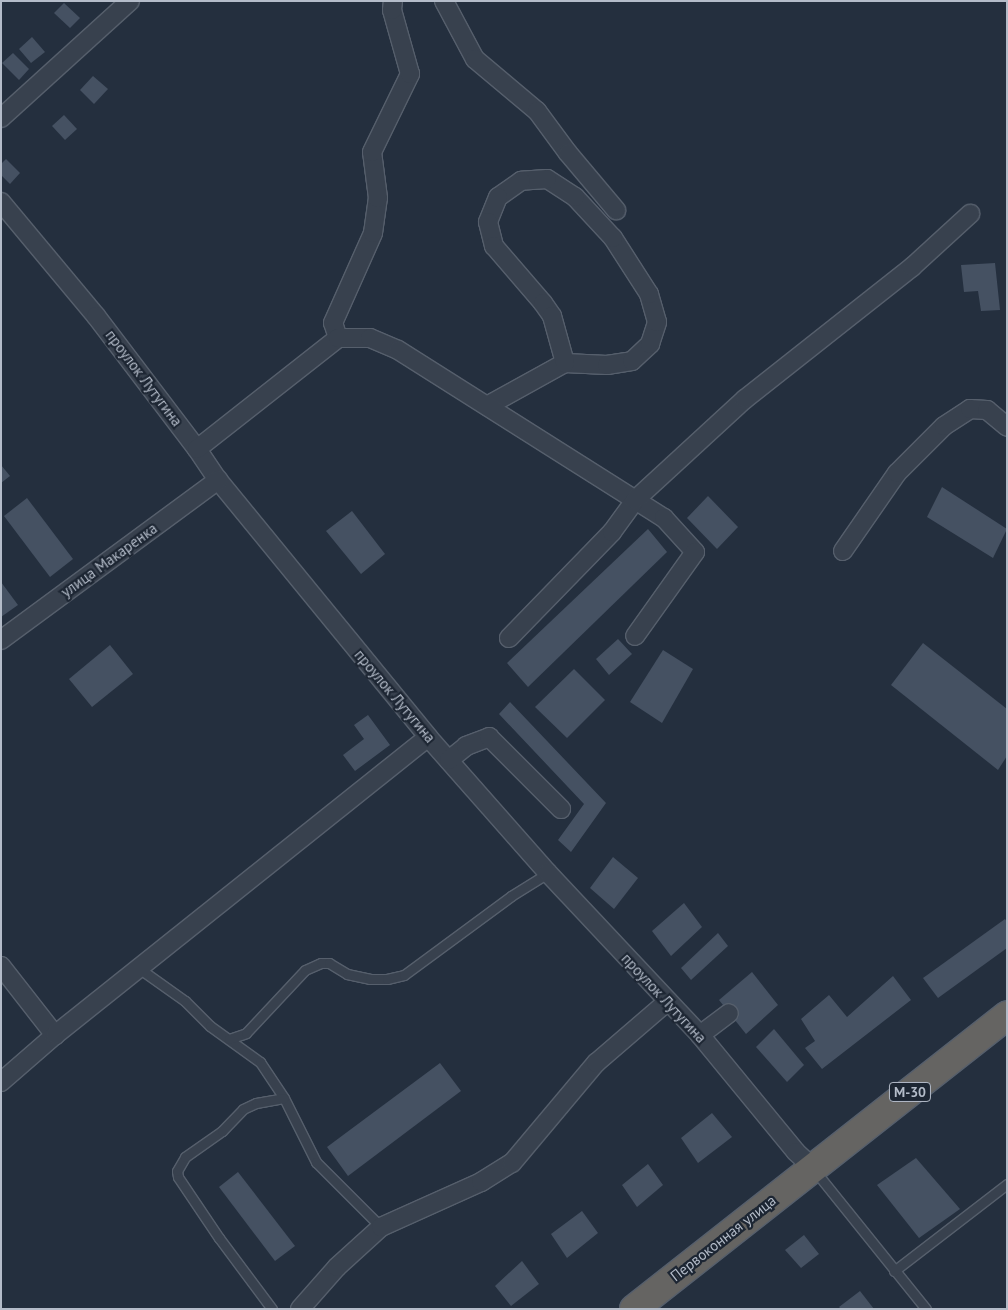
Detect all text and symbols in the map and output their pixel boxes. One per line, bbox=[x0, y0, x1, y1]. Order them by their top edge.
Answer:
street label: проулок Лутугина bbox=[102, 326, 186, 430]
street label: улица Макаренка bbox=[57, 519, 161, 601]
street label: проулок Лутугина bbox=[351, 646, 439, 746]
street label: проулок Лутугина bbox=[618, 949, 710, 1047]
road number: М-30 bbox=[889, 1080, 931, 1104]
street label: Первоконная улица bbox=[667, 1191, 779, 1285]

